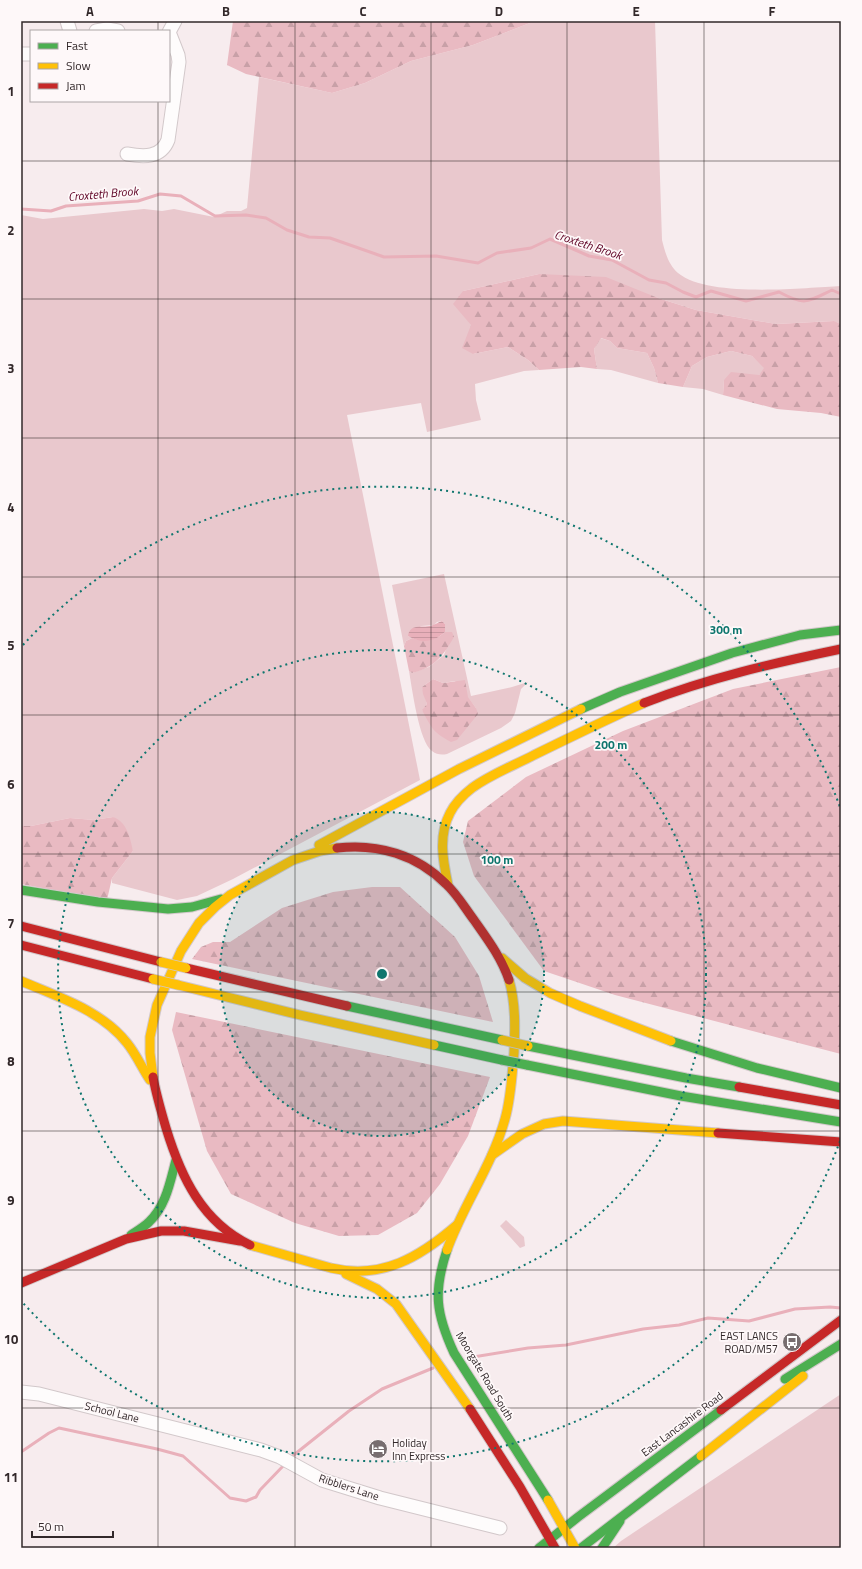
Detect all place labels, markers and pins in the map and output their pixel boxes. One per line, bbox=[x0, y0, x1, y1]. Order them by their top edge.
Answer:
centre of rings bbox=[375, 967, 389, 981]
place label: EAST LANCS ROAD/M57 bbox=[720, 1328, 778, 1357]
bus stop icon: EAST LANCS ROAD/M57 bbox=[781, 1331, 803, 1353]
place label: Holiday Inn Express bbox=[392, 1435, 445, 1464]
hotel icon: Holiday Inn Express bbox=[367, 1438, 389, 1460]

